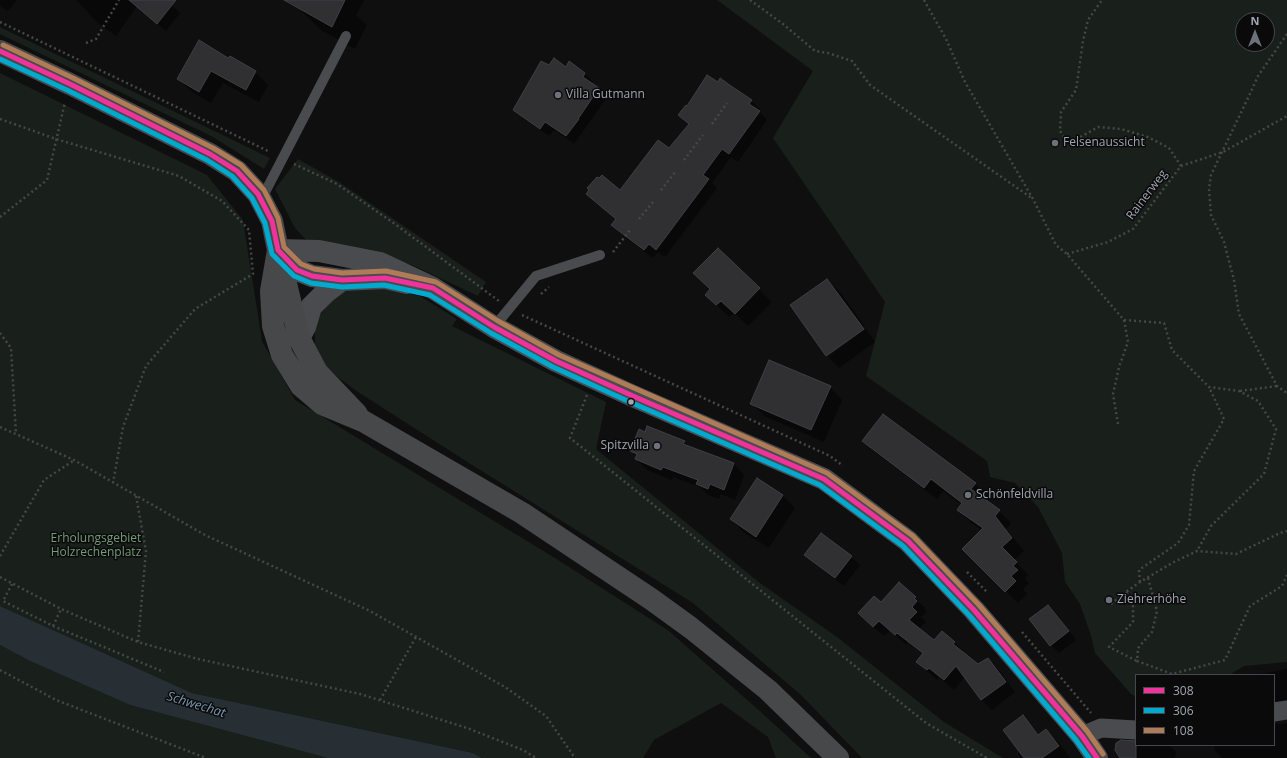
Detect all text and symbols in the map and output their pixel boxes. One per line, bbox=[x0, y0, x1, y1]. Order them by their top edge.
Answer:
north arrow bbox=[1235, 12, 1275, 52]
text: N bbox=[1251, 13, 1259, 28]
place label: Villa Gutmann bbox=[566, 88, 645, 102]
marker: Villa Gutmann bbox=[553, 90, 563, 100]
place label: Felsenaussicht bbox=[1063, 136, 1145, 150]
marker: Felsenaussicht bbox=[1050, 138, 1060, 148]
street label: Rainerweg bbox=[1124, 167, 1170, 223]
unlabelled marker bbox=[626, 397, 636, 407]
place label: Spitzvilla bbox=[600, 439, 649, 453]
marker: Spitzvilla bbox=[652, 441, 662, 451]
place label: Schönfeldvilla bbox=[976, 488, 1053, 502]
marker: Schönfeldvilla bbox=[963, 490, 973, 500]
park label: Erholungsgebiet Holzrechenplatz bbox=[51, 532, 141, 560]
place label: Ziehrerhöhe bbox=[1117, 593, 1186, 607]
marker: Ziehrerhöhe bbox=[1104, 595, 1114, 605]
legend bbox=[1135, 674, 1275, 746]
text: 308 bbox=[1173, 682, 1194, 699]
water label: Schwechat bbox=[165, 689, 227, 721]
text: 306 bbox=[1173, 702, 1194, 719]
text: 108 bbox=[1173, 722, 1194, 739]

